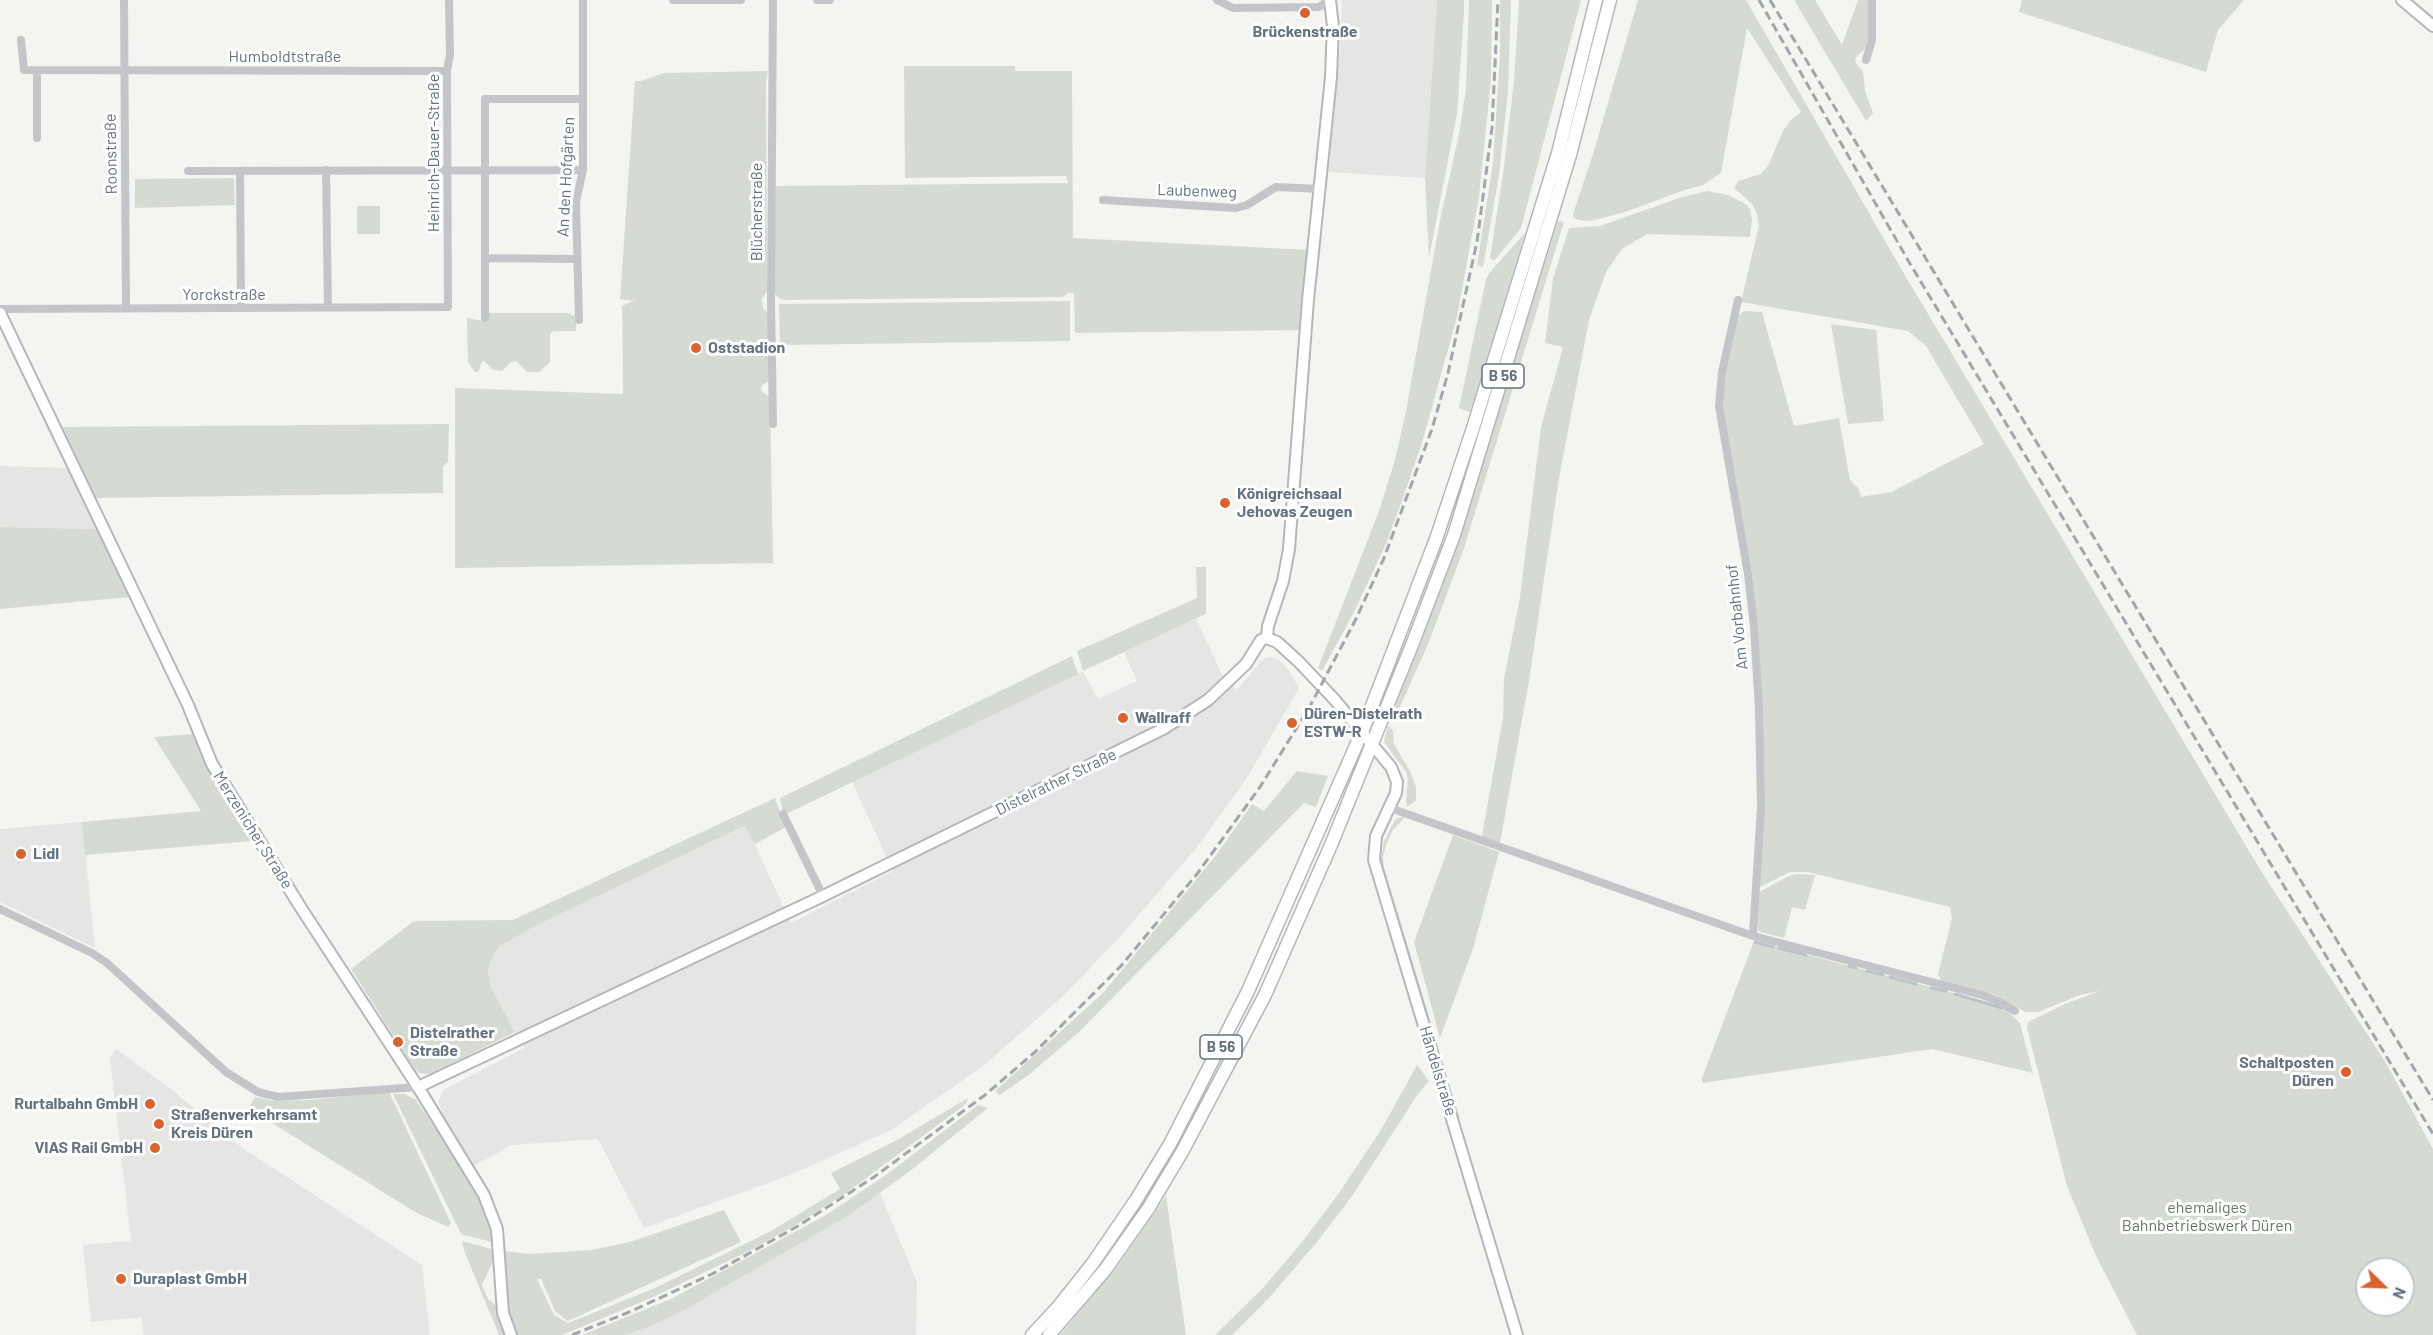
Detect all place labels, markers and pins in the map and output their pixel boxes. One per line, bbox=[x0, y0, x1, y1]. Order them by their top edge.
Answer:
marker: Brückenstraße bbox=[1298, 6, 1312, 20]
place label: Brückenstraße bbox=[1252, 22, 1358, 42]
place label: Oststadion bbox=[708, 338, 785, 358]
marker: Oststadion bbox=[689, 341, 703, 355]
place label: Königreichsaal Jehovas Zeugen bbox=[1237, 484, 1353, 522]
marker: Königreichsaal Jehovas Zeugen bbox=[1218, 496, 1232, 510]
place label: Düren-Distelrath ESTW-R bbox=[1304, 704, 1422, 742]
place label: Wallraff bbox=[1135, 708, 1191, 728]
marker: Wallraff bbox=[1116, 711, 1130, 725]
marker: Düren-Distelrath ESTW-R bbox=[1285, 716, 1299, 730]
place label: Lidl bbox=[33, 844, 59, 864]
marker: Lidl bbox=[14, 847, 28, 861]
place label: Distelrather Straße bbox=[410, 1023, 495, 1061]
marker: Distelrather Straße bbox=[391, 1035, 405, 1049]
place label: Schaltposten Düren bbox=[2239, 1053, 2334, 1091]
marker: Schaltposten Düren bbox=[2339, 1065, 2353, 1079]
place label: Rurtalbahn GmbH bbox=[14, 1094, 138, 1114]
marker: Rurtalbahn GmbH bbox=[143, 1097, 157, 1111]
place label: Straßenverkehrsamt Kreis Düren bbox=[171, 1105, 317, 1143]
marker: Straßenverkehrsamt Kreis Düren bbox=[152, 1117, 166, 1131]
place label: VIAS Rail GmbH bbox=[34, 1138, 143, 1158]
marker: VIAS Rail GmbH bbox=[148, 1141, 162, 1155]
place label: Duraplast GmbH bbox=[133, 1269, 247, 1289]
marker: Duraplast GmbH bbox=[114, 1272, 128, 1286]

